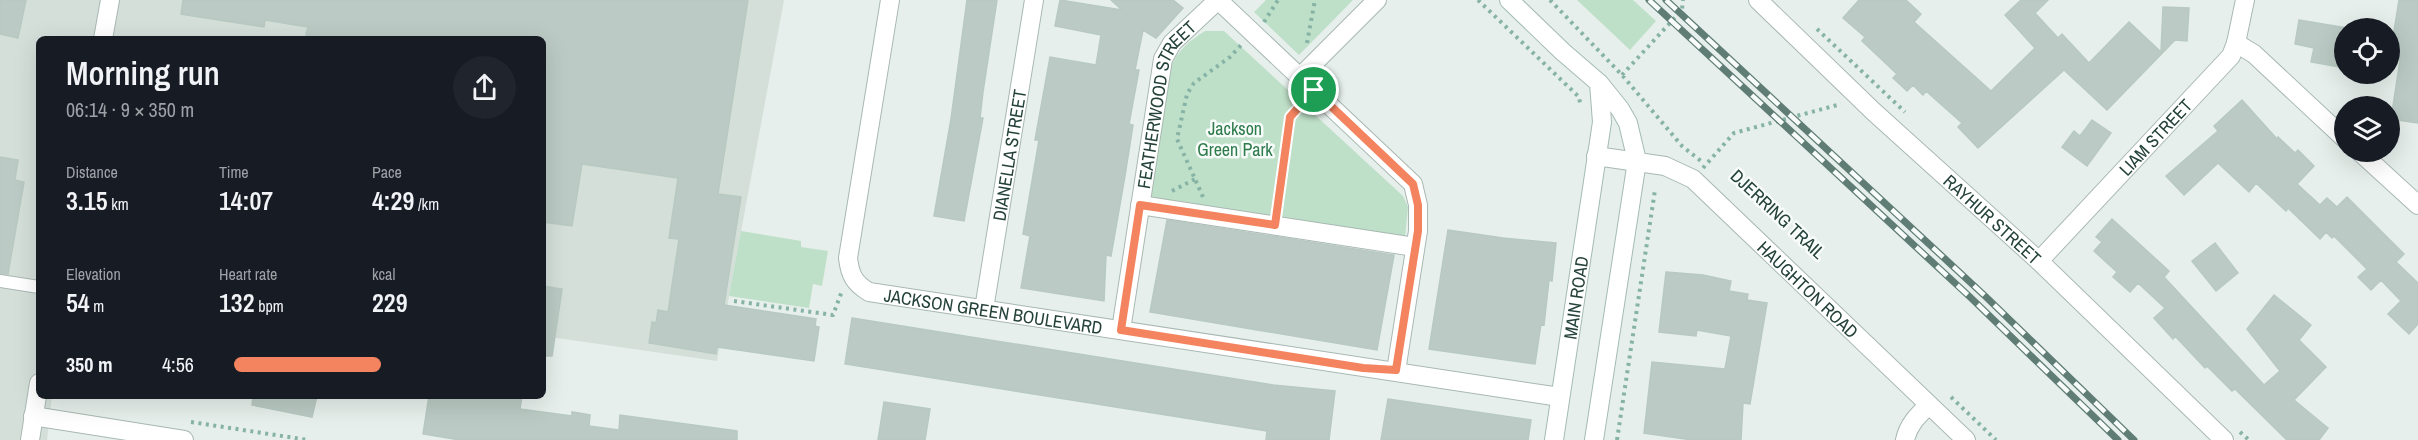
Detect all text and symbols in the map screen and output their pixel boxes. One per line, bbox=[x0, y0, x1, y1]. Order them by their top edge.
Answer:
street label: FEATHERWOOD STREET bbox=[1131, 15, 1201, 190]
map controls bbox=[2334, 18, 2400, 162]
button: locate bbox=[2334, 18, 2400, 84]
text: Morning run bbox=[66, 51, 220, 95]
button: share bbox=[453, 56, 516, 119]
pin bbox=[1288, 64, 1339, 115]
icon: arrive bbox=[1297, 73, 1330, 106]
street label: DIANELLA STREET bbox=[986, 87, 1032, 223]
street label: LIAM STREET bbox=[2113, 93, 2197, 181]
text: 06:14 · 9 × 350 m bbox=[66, 96, 194, 123]
button: layers bbox=[2334, 96, 2400, 162]
park label: Jackson Green Park bbox=[1197, 116, 1273, 162]
text: Distance bbox=[66, 161, 118, 183]
text: Time bbox=[219, 161, 249, 183]
text: Pace bbox=[372, 161, 402, 183]
street label: DJERRING TRAIL bbox=[1725, 164, 1831, 264]
street label: RAYHUR STREET bbox=[1938, 168, 2047, 270]
text: 3.15 bbox=[66, 183, 108, 218]
text: 14:07 bbox=[219, 183, 273, 218]
text: 4:29 bbox=[372, 183, 414, 218]
text: km bbox=[108, 193, 129, 215]
text: /km bbox=[414, 193, 439, 215]
street label: HAUGHTON ROAD bbox=[1752, 235, 1864, 343]
street label: MAIN ROAD bbox=[1557, 254, 1594, 341]
text: Elevation bbox=[66, 263, 121, 285]
text: Heart rate bbox=[219, 263, 277, 285]
text: kcal bbox=[372, 263, 395, 285]
street label: JACKSON GREEN BOULEVARD bbox=[882, 282, 1104, 340]
text: 54 bbox=[66, 285, 90, 320]
text: 132 bbox=[219, 285, 255, 320]
text: 229 bbox=[372, 285, 408, 320]
text: m bbox=[90, 295, 104, 317]
text: bpm bbox=[255, 295, 284, 317]
text: 350 m bbox=[66, 351, 113, 378]
text: 4:56 bbox=[162, 351, 194, 378]

